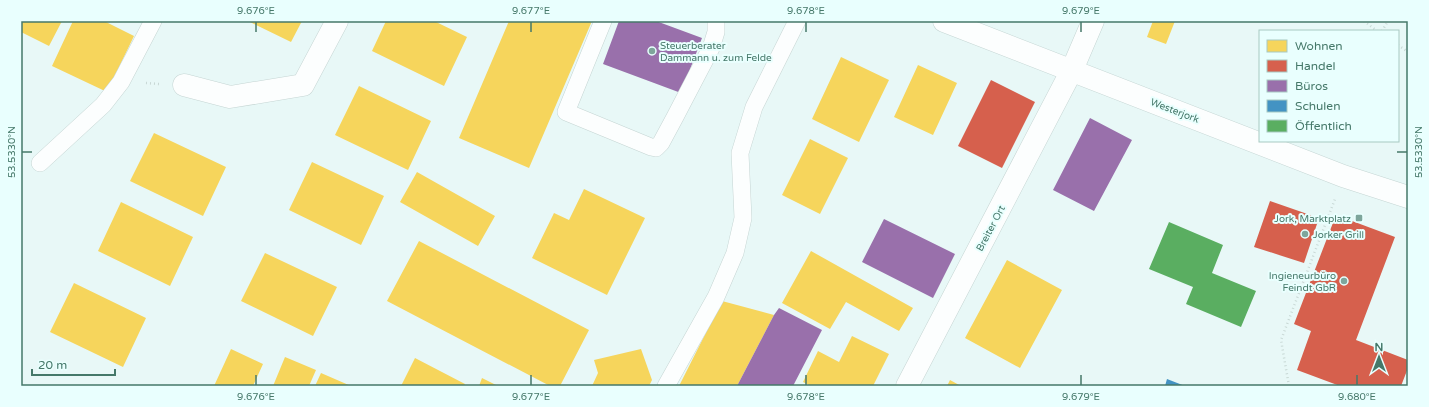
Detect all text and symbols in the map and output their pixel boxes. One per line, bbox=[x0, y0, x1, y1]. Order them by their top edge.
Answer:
text: 9.676°E bbox=[237, 5, 275, 17]
text: 9.677°E bbox=[512, 5, 550, 17]
text: 9.678°E bbox=[787, 5, 825, 17]
text: 9.679°E bbox=[1062, 5, 1100, 17]
legend bbox=[1259, 30, 1399, 142]
text: Wohnen bbox=[1295, 39, 1343, 53]
place label: Steuerberater Dammann u. zum Felde bbox=[660, 40, 772, 64]
marker: Steuerberater Dammann u. zum Felde bbox=[647, 46, 657, 56]
text: Handel bbox=[1295, 59, 1335, 73]
text: Büros bbox=[1295, 79, 1328, 93]
street label: Westerjork bbox=[1149, 96, 1201, 126]
text: Schulen bbox=[1295, 99, 1340, 113]
text: Öffentlich bbox=[1295, 119, 1352, 133]
text: 53.5330°N bbox=[6, 126, 18, 178]
text: 53.5330°N bbox=[1413, 126, 1425, 178]
street label: Breiter Ort bbox=[974, 203, 1008, 253]
place label: Jork, Marktplatz bbox=[1274, 213, 1351, 225]
marker: Jork, Marktplatz bbox=[1354, 213, 1364, 223]
marker: Jorker Grill bbox=[1300, 229, 1310, 239]
place label: Jorker Grill bbox=[1313, 229, 1364, 241]
place label: Ingieneurbüro Feindt GbR bbox=[1269, 270, 1336, 294]
marker: Ingieneurbüro Feindt GbR bbox=[1339, 276, 1349, 286]
north arrow bbox=[1359, 337, 1399, 377]
text: N bbox=[1375, 341, 1383, 354]
scale bar bbox=[32, 351, 115, 377]
text: 20 m bbox=[38, 358, 67, 372]
text: 9.676°E bbox=[237, 391, 275, 403]
text: 9.677°E bbox=[512, 391, 550, 403]
text: 9.678°E bbox=[787, 391, 825, 403]
text: 9.679°E bbox=[1062, 391, 1100, 403]
text: 9.680°E bbox=[1338, 391, 1376, 403]

